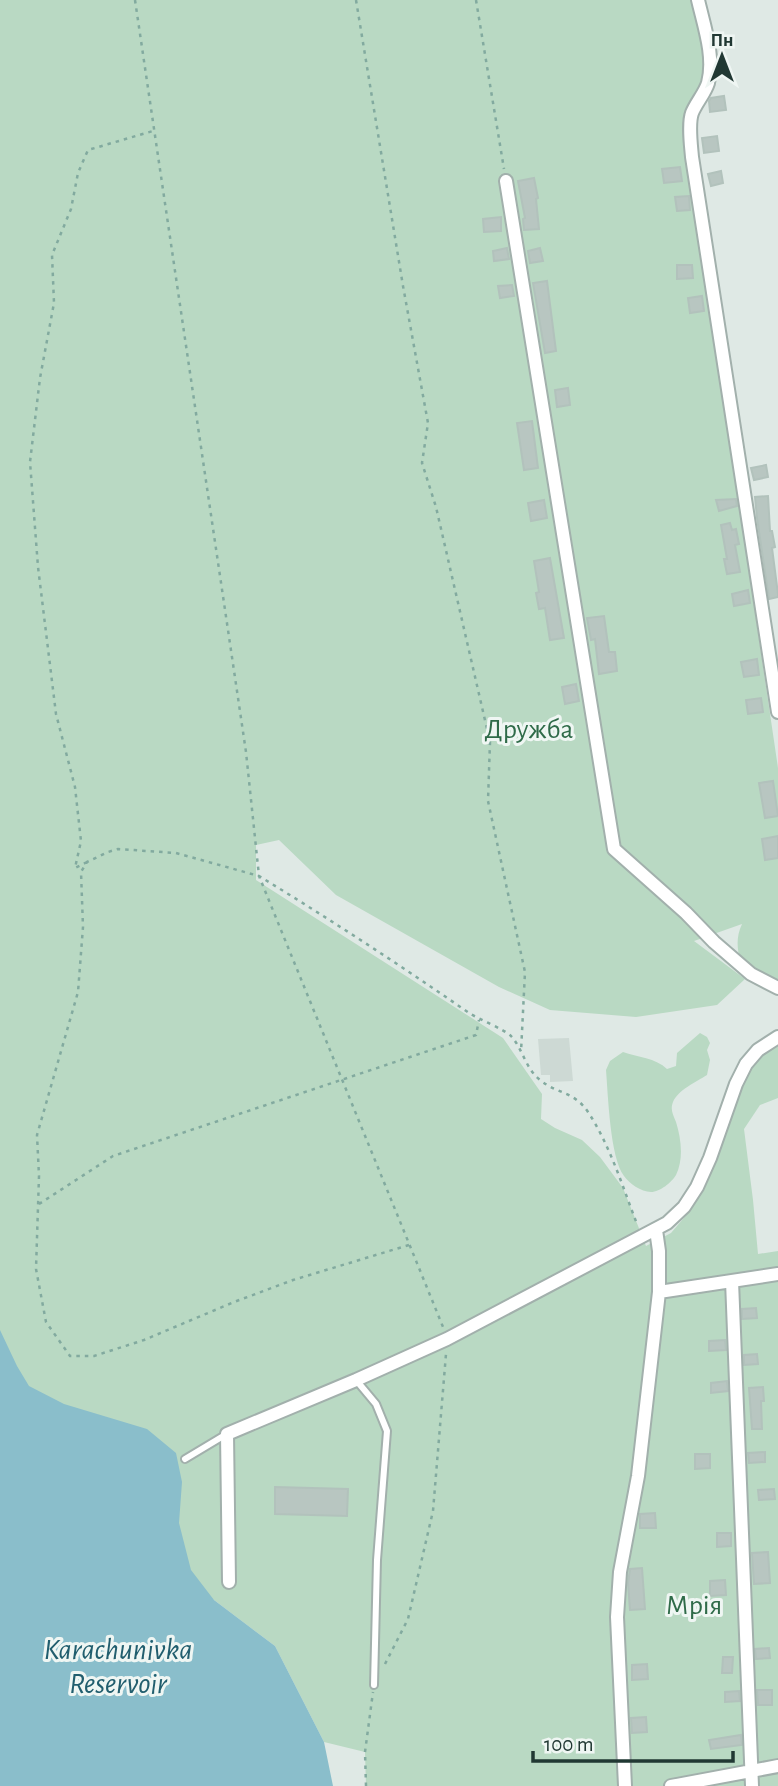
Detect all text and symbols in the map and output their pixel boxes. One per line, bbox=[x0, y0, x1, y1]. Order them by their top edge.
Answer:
north arrow bbox=[687, 21, 757, 91]
text: Пн bbox=[710, 31, 734, 50]
park label: Дружба bbox=[485, 716, 574, 744]
park label: Мрія bbox=[666, 1592, 722, 1620]
water label: Karachunivka Reservoir bbox=[44, 1635, 192, 1699]
scale bar bbox=[533, 1720, 732, 1764]
text: 100 m bbox=[544, 1734, 594, 1755]

